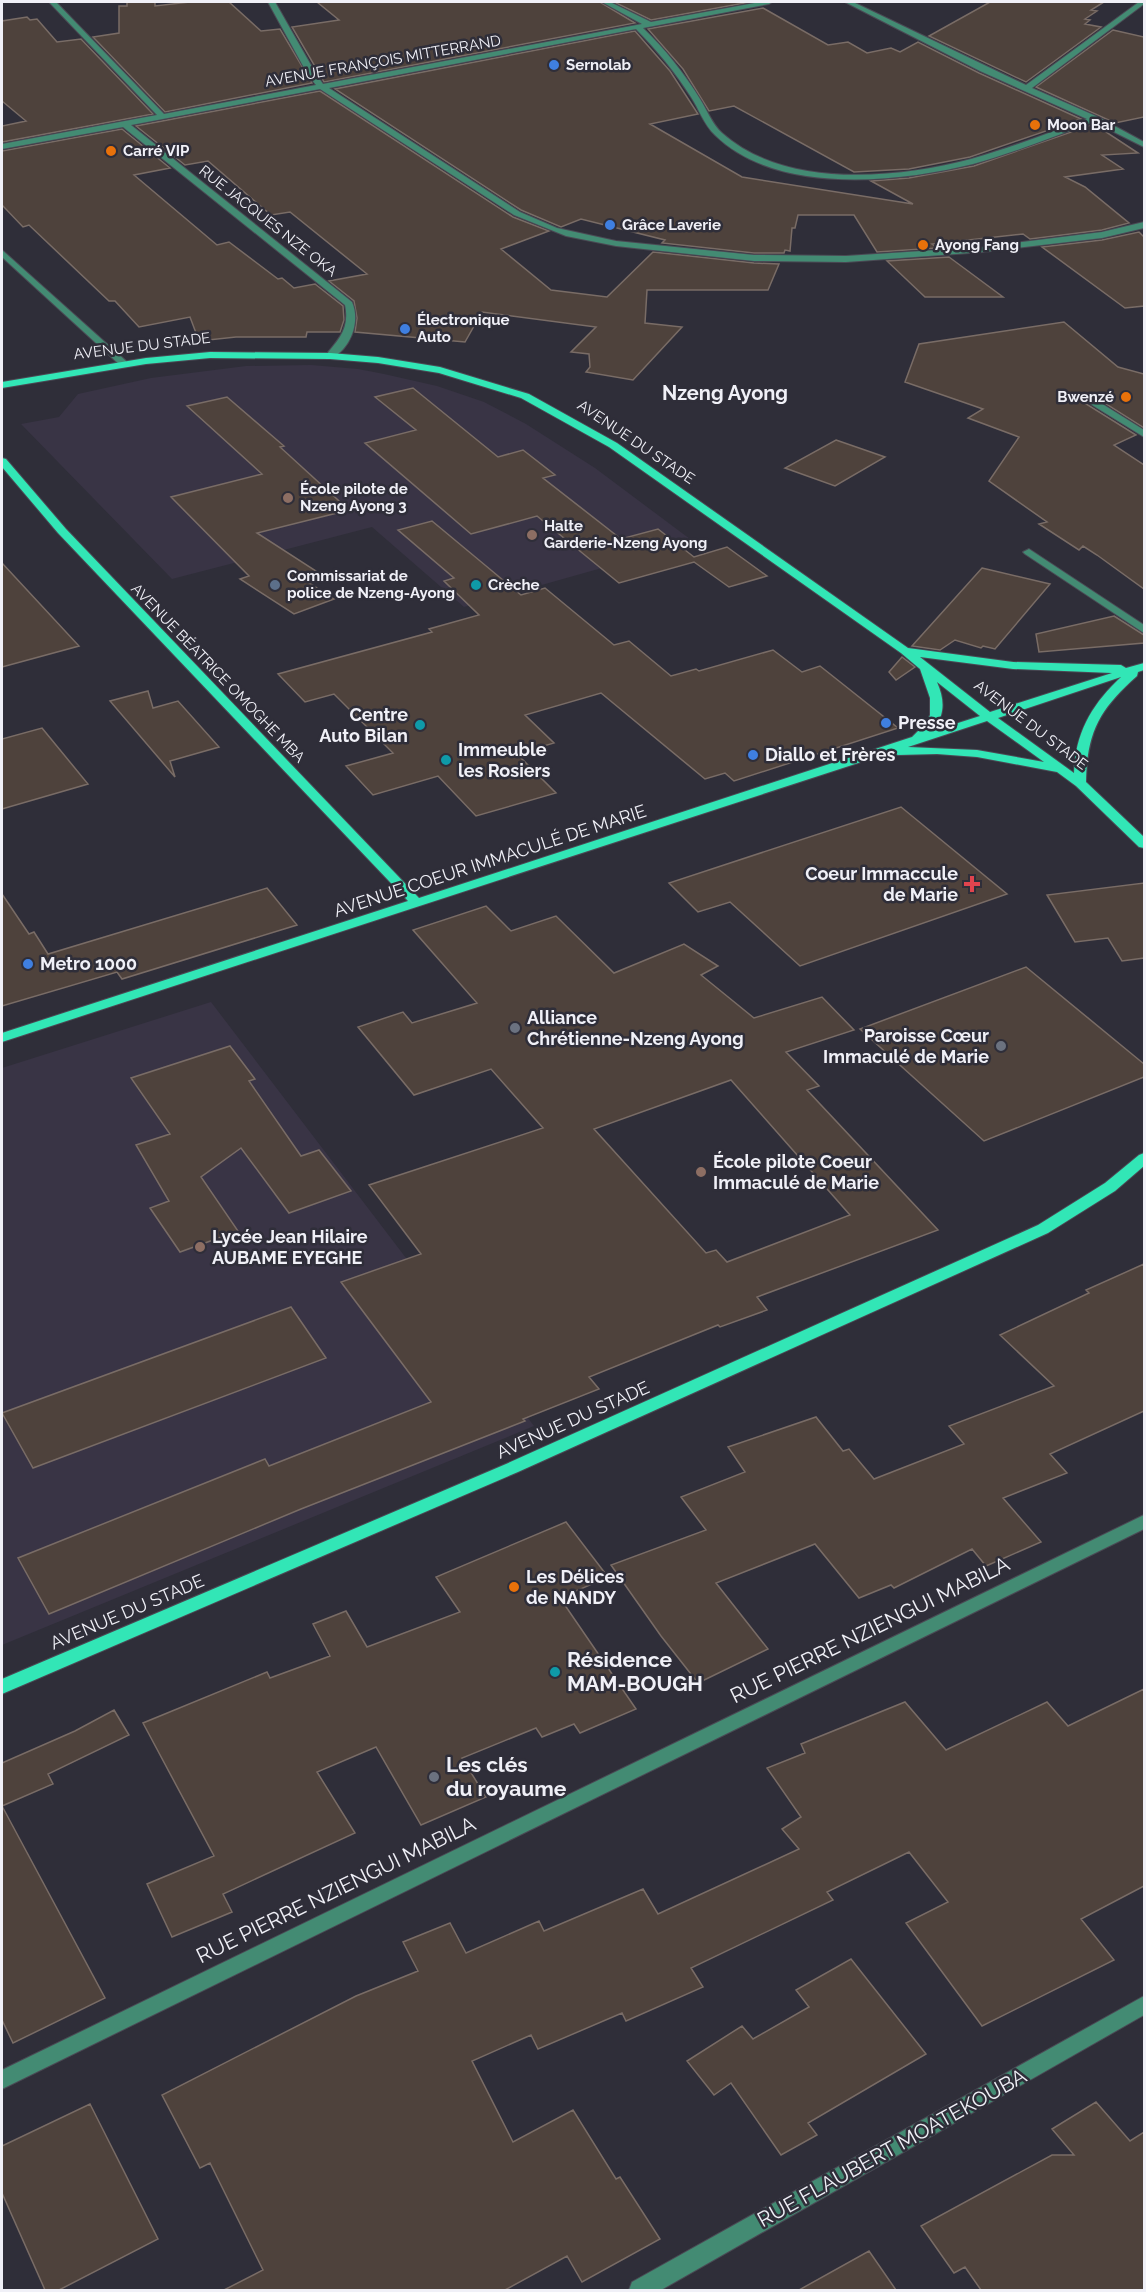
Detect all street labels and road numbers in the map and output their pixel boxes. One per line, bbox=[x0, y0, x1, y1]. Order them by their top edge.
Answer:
street label: AVENUE FRANÇOIS MITTERRAND bbox=[264, 31, 503, 91]
street label: RUE JACQUES NZE OKA bbox=[195, 162, 341, 280]
street label: AVENUE DU STADE bbox=[73, 329, 211, 363]
street label: AVENUE DU STADE bbox=[574, 396, 698, 488]
street label: AVENUE BÉATRICE OMOGHE MBA bbox=[127, 580, 309, 766]
street label: AVENUE DU STADE bbox=[971, 676, 1091, 774]
street label: AVENUE COEUR IMMACULÉ DE MARIE bbox=[331, 799, 649, 921]
street label: AVENUE DU STADE bbox=[493, 1376, 652, 1463]
street label: RUE PIERRE NZIENGUI MABILA bbox=[726, 1551, 1014, 1708]
street label: AVENUE DU STADE bbox=[47, 1570, 207, 1653]
street label: RUE PIERRE NZIENGUI MABILA bbox=[192, 1811, 480, 1968]
street label: RUE FLAUBERT MOATEKOUBA bbox=[753, 2063, 1031, 2232]

